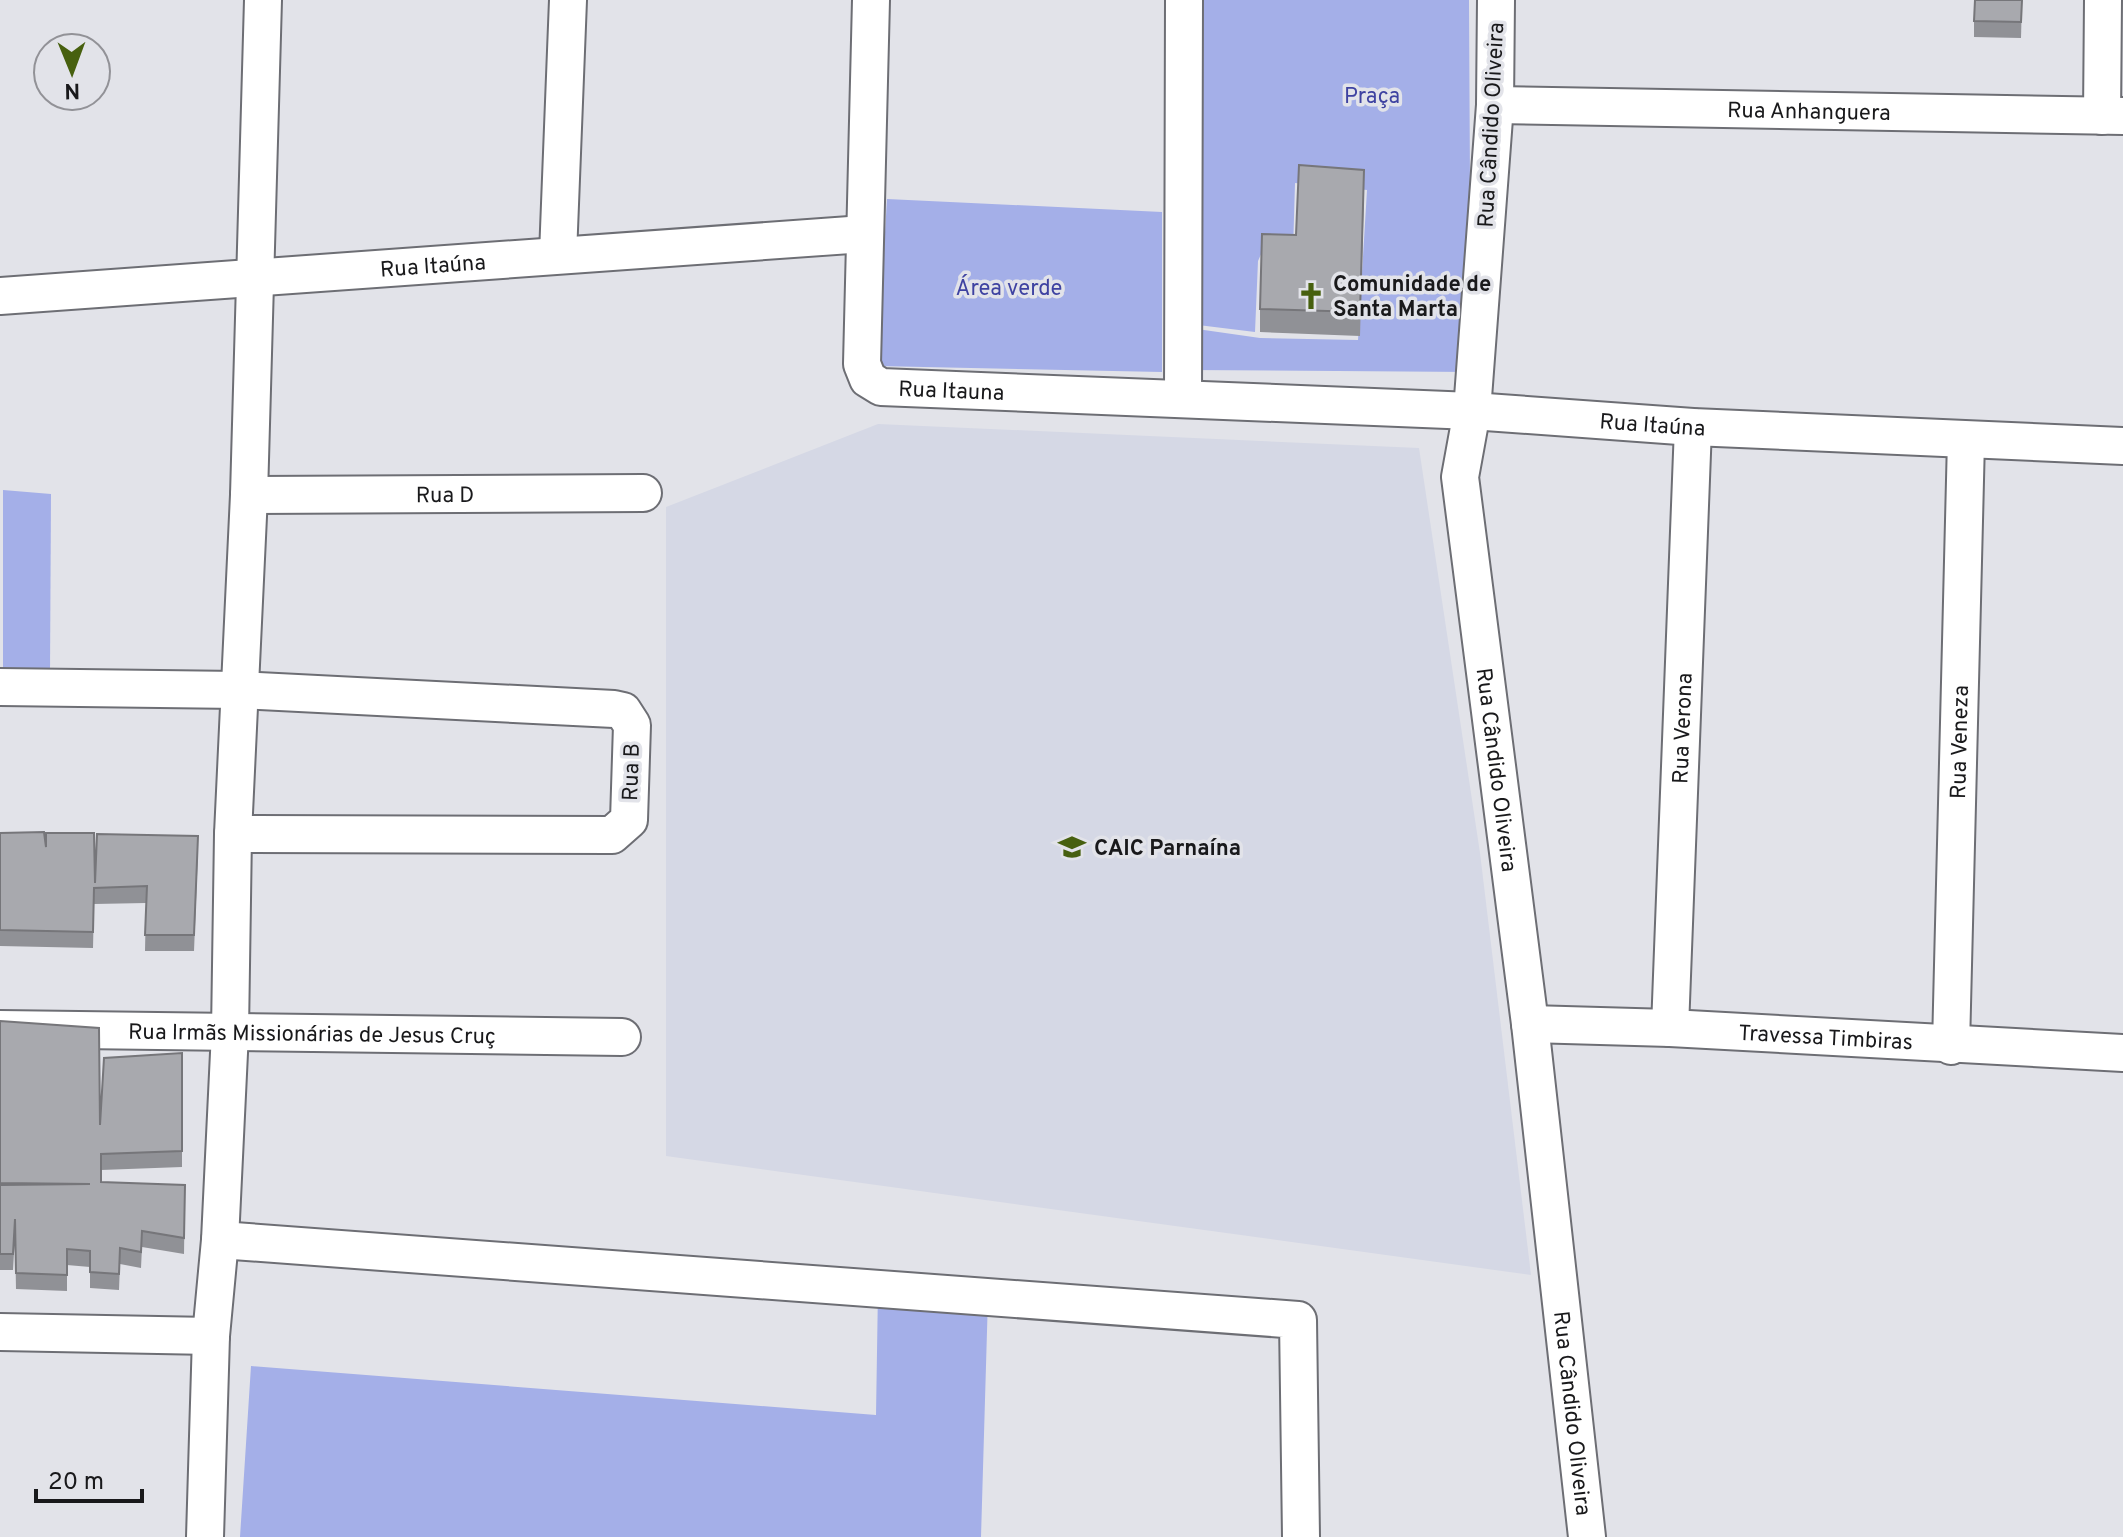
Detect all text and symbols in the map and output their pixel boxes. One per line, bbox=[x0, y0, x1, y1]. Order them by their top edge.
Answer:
street label: Rua Cândido Oliveira bbox=[1474, 22, 1511, 228]
north arrow bbox=[32, 32, 112, 112]
text: N bbox=[64, 76, 80, 103]
park label: Praça bbox=[1344, 84, 1400, 111]
street label: Rua Anhanguera bbox=[1727, 98, 1891, 128]
street label: Rua Itaúna bbox=[379, 250, 487, 285]
place label: Comunidade de Santa Marta bbox=[1333, 272, 1491, 324]
park label: Área verde bbox=[956, 274, 1062, 303]
church icon: Comunidade de Santa Marta bbox=[1296, 281, 1326, 311]
street label: Rua Itauna bbox=[898, 377, 1005, 408]
street label: Rua Itaúna bbox=[1598, 409, 1706, 444]
street label: Rua D bbox=[416, 483, 474, 510]
street label: Rua Cândido Oliveira bbox=[1469, 666, 1521, 874]
street label: Rua Verona bbox=[1668, 672, 1700, 784]
street label: Rua Veneza bbox=[1946, 685, 1976, 800]
street label: Rua B bbox=[618, 743, 647, 802]
school or university icon: CAIC Parnaína bbox=[1057, 832, 1087, 862]
place label: CAIC Parnaína bbox=[1094, 836, 1241, 863]
street label: Rua Irmãs Missionárias de Jesus Cruç bbox=[128, 1020, 496, 1051]
street label: Travessa Timbiras bbox=[1738, 1021, 1914, 1057]
street label: Rua Cândido Oliveira bbox=[1546, 1310, 1596, 1517]
scale bar bbox=[36, 1453, 142, 1503]
text: 20 m bbox=[48, 1468, 104, 1498]

